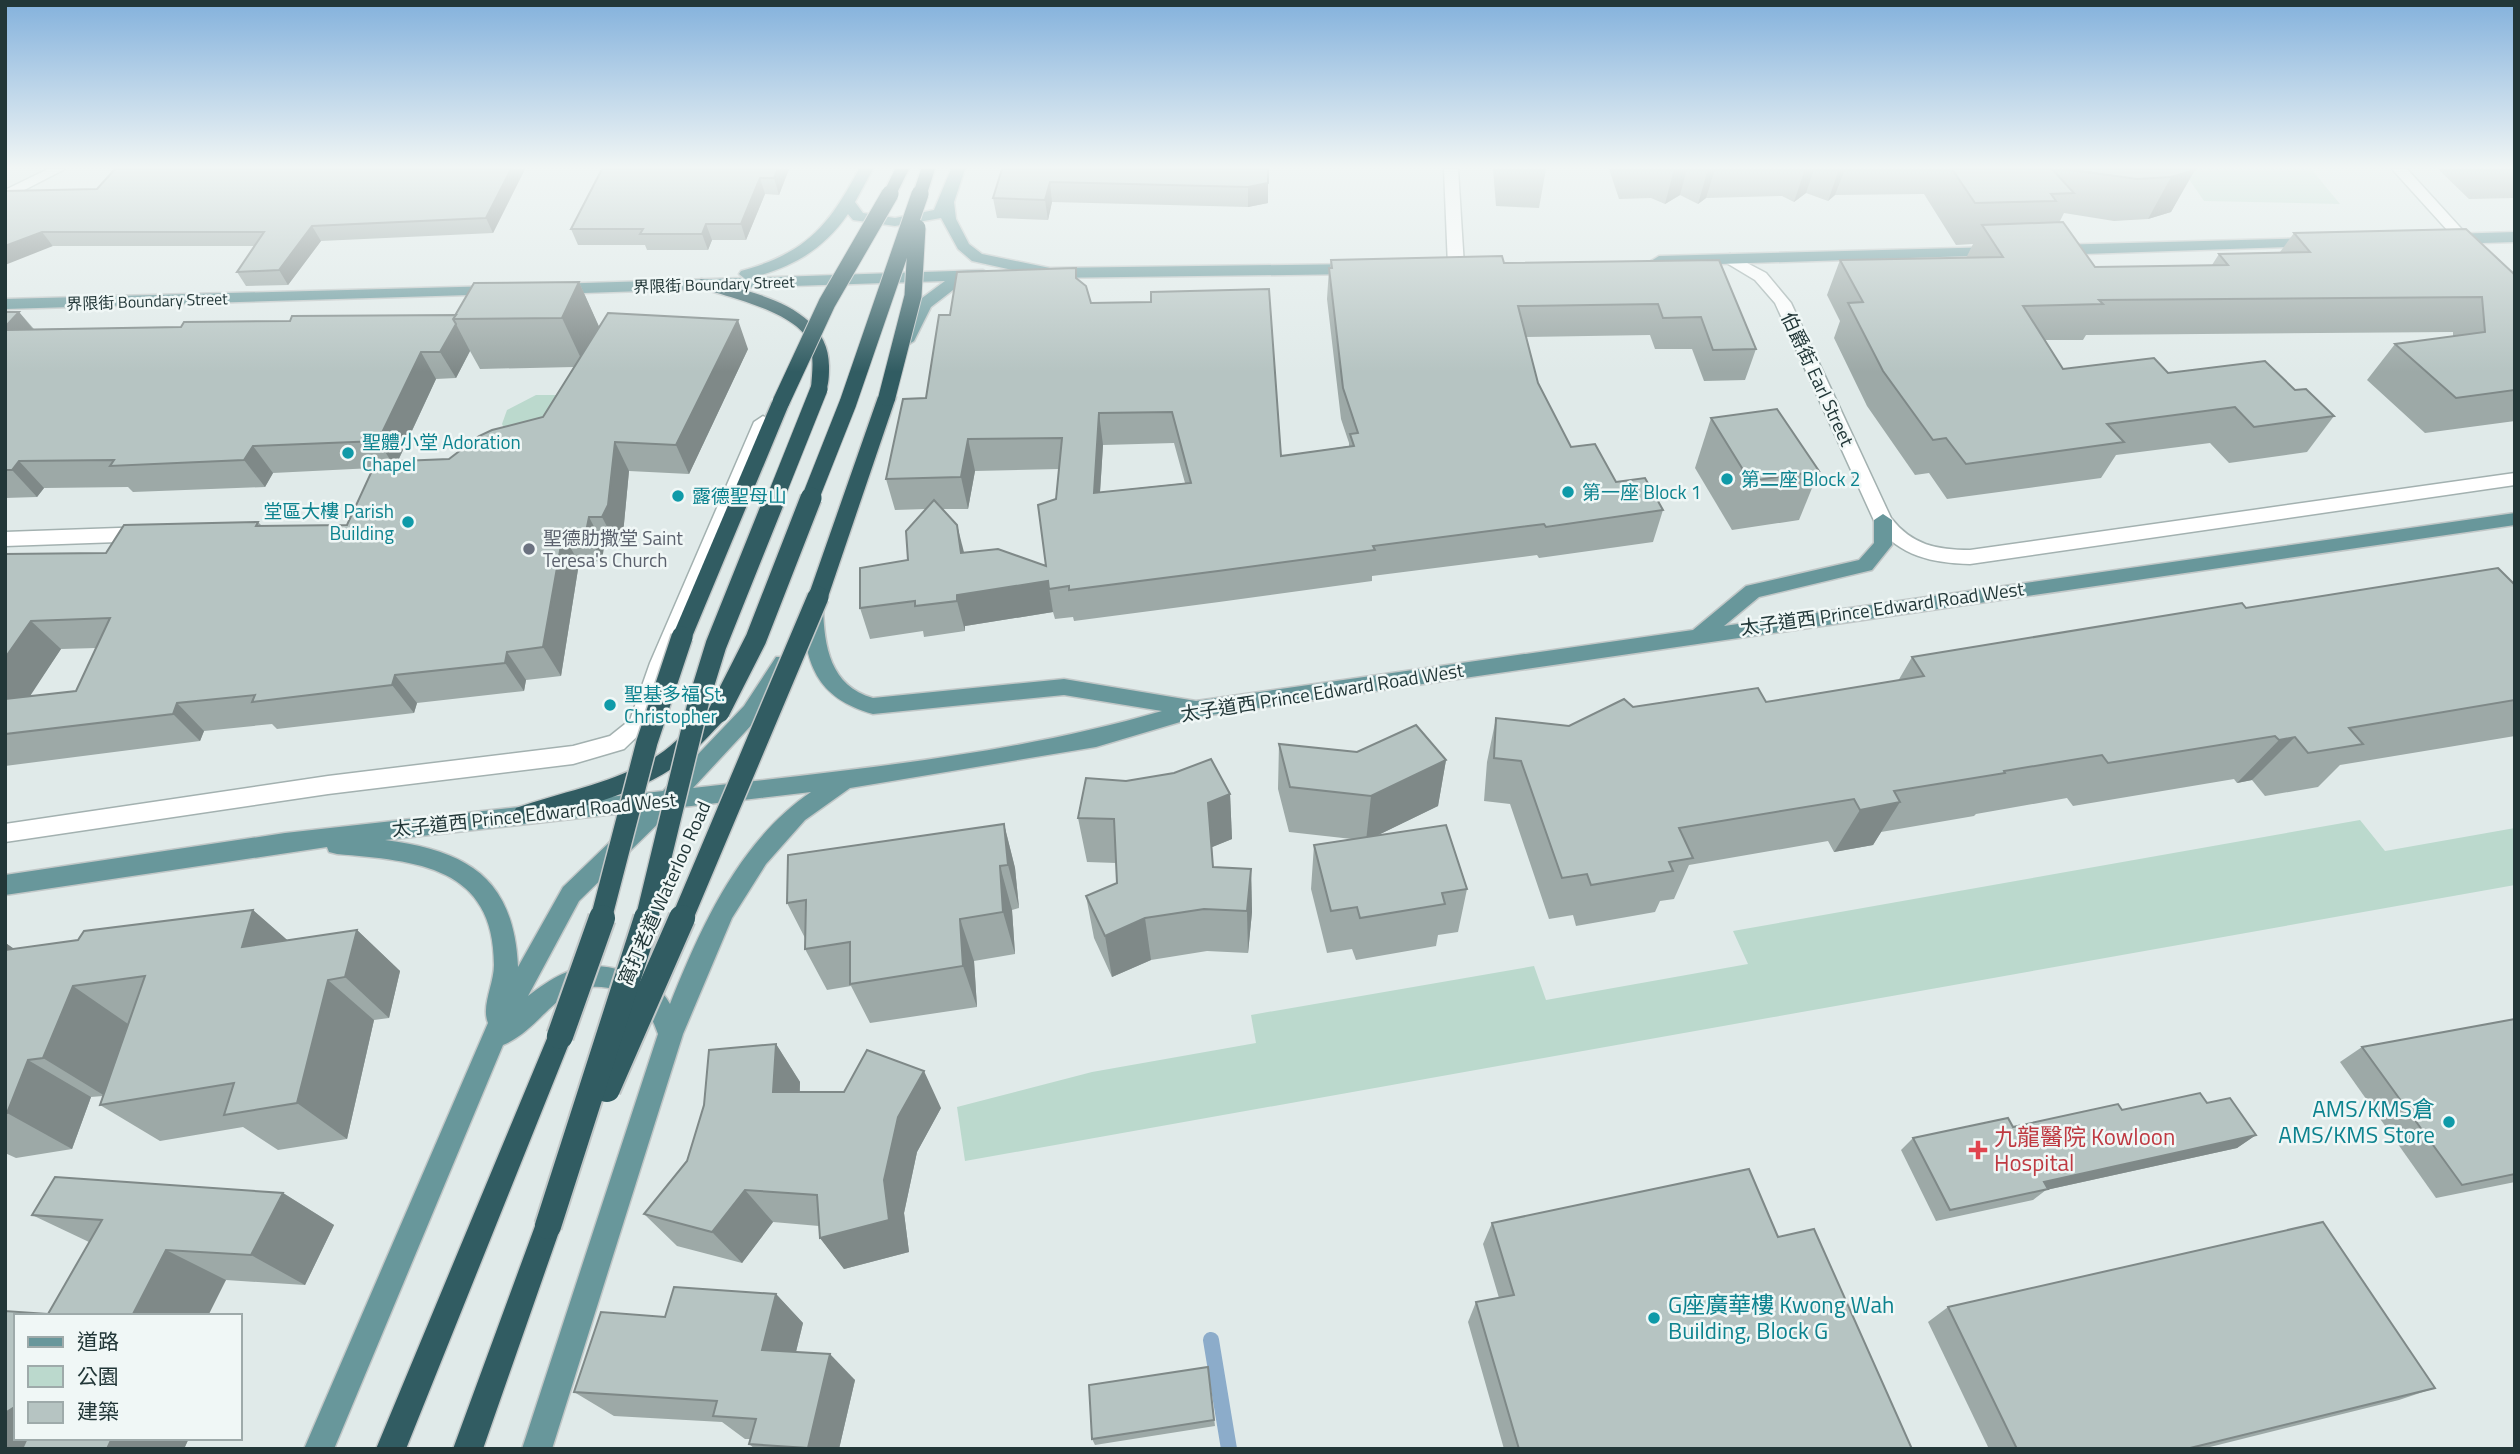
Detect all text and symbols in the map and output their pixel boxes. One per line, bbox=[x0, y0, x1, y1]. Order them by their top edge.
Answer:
street label: 界限街 Boundary Street bbox=[633, 269, 795, 299]
street label: 界限街 Boundary Street bbox=[66, 286, 228, 316]
street label: 伯爵街 Earl Street bbox=[1775, 307, 1862, 451]
place label: 聖體小堂 Adoration Chapel bbox=[362, 427, 521, 478]
marker: 聖體小堂 Adoration Chapel bbox=[340, 445, 356, 461]
place label: 第二座 Block 2 bbox=[1741, 464, 1861, 493]
marker: 第二座 Block 2 bbox=[1719, 471, 1735, 487]
place label: 第一座 Block 1 bbox=[1582, 477, 1702, 506]
place label: 露德聖母山 bbox=[692, 481, 787, 510]
marker: 第一座 Block 1 bbox=[1560, 484, 1576, 500]
marker: 露德聖母山 bbox=[670, 488, 686, 504]
place label: 堂區大樓 Parish Building bbox=[263, 496, 394, 547]
marker: 堂區大樓 Parish Building bbox=[400, 514, 416, 530]
place label: 聖德肋撒堂 Saint Teresa's Church bbox=[543, 523, 683, 574]
marker: 聖德肋撒堂 Saint Teresa's Church bbox=[521, 541, 537, 557]
street label: 太子道西 Prince Edward Road West bbox=[1738, 573, 2026, 642]
street label: 太子道西 Prince Edward Road West bbox=[1178, 655, 1466, 728]
place label: 聖基多福 St. Christopher bbox=[624, 679, 725, 730]
marker: 聖基多福 St. Christopher bbox=[602, 697, 618, 713]
street label: 太子道西 Prince Edward Road West bbox=[390, 784, 678, 843]
street label: 窩打老道 Waterloo Road bbox=[610, 796, 717, 990]
place label: AMS/KMS倉 AMS/KMS Store bbox=[2278, 1091, 2435, 1152]
marker: AMS/KMS倉 AMS/KMS Store bbox=[2441, 1114, 2457, 1130]
place label: 九龍醫院 Kowloon Hospital bbox=[1994, 1119, 2175, 1180]
marker: 九龍醫院 Kowloon Hospital bbox=[1968, 1140, 1988, 1160]
place label: G座廣華樓 Kwong Wah Building, Block G bbox=[1668, 1287, 1894, 1348]
marker: G座廣華樓 Kwong Wah Building, Block G bbox=[1646, 1310, 1662, 1326]
legend bbox=[14, 1314, 242, 1440]
text: 道路 bbox=[77, 1325, 119, 1357]
text: 公園 bbox=[77, 1360, 119, 1392]
text: 建築 bbox=[77, 1395, 119, 1427]

